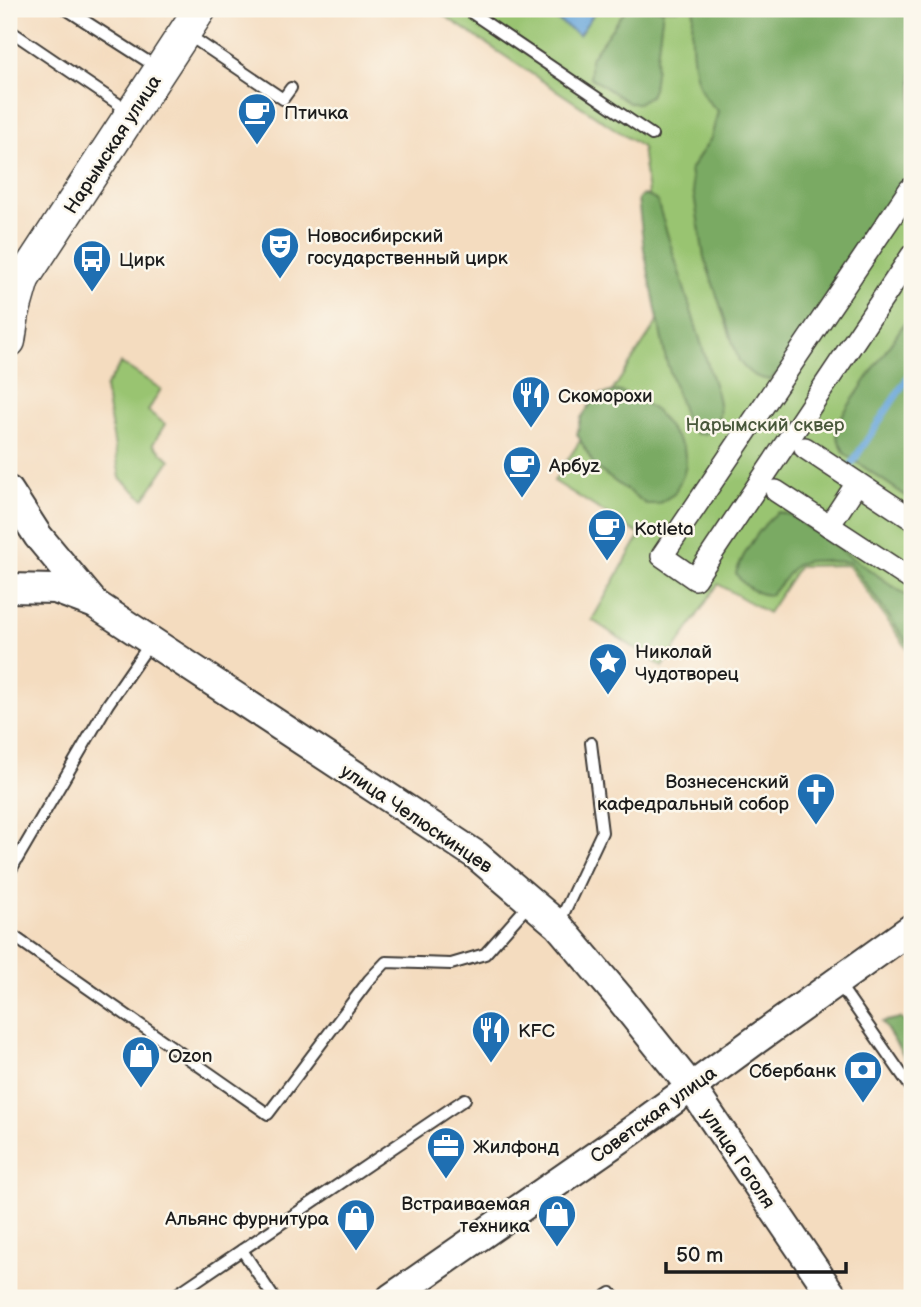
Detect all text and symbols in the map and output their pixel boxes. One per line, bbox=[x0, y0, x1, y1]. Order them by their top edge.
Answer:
street label: Нарымская улица bbox=[60, 71, 167, 219]
cafe icon: Птичка bbox=[236, 91, 278, 146]
place label: Птичка bbox=[284, 102, 349, 125]
theatre icon: Новосибирский государственный цирк bbox=[259, 225, 301, 280]
place label: Новосибирский государственный цирк bbox=[307, 225, 508, 270]
bus stop icon: Цирк bbox=[71, 238, 113, 293]
place label: Цирк bbox=[119, 249, 165, 272]
restaurant icon: Скоморохи bbox=[510, 374, 552, 429]
place label: Скоморохи bbox=[558, 385, 653, 408]
park label: Нарымский сквер bbox=[686, 414, 845, 437]
cafe icon: Арбуz bbox=[501, 444, 543, 499]
place label: Арбуz bbox=[548, 455, 600, 478]
cafe icon: Kotleta bbox=[586, 507, 628, 562]
place label: Kotleta bbox=[634, 518, 694, 541]
place icon: Николай Чудотворец bbox=[587, 641, 629, 696]
place label: Николай Чудотворец bbox=[635, 641, 739, 686]
street label: улица Челюскинцев bbox=[336, 760, 497, 879]
place label: Вознесенский кафедральный собор bbox=[597, 771, 789, 816]
church icon: Вознесенский кафедральный собор bbox=[795, 771, 837, 826]
restaurant icon: KFC bbox=[470, 1009, 512, 1064]
place label: KFC bbox=[518, 1020, 555, 1043]
shop icon: Ozon bbox=[120, 1034, 162, 1089]
place label: Ozon bbox=[168, 1045, 213, 1068]
bank icon: Сбербанк bbox=[842, 1049, 884, 1104]
place label: Сбербанк bbox=[749, 1060, 836, 1083]
street label: Советская улица bbox=[586, 1062, 721, 1169]
street label: улица Гоголя bbox=[696, 1104, 780, 1213]
office icon: Жилфонд bbox=[425, 1125, 467, 1180]
place label: Жилфонд bbox=[473, 1136, 560, 1159]
place label: Встраиваемая техника bbox=[401, 1193, 530, 1238]
shop icon: Встраиваемая техника bbox=[536, 1193, 578, 1248]
shop icon: Альянс фурнитура bbox=[335, 1197, 377, 1252]
place label: Альянс фурнитура bbox=[164, 1208, 329, 1231]
scale bar bbox=[666, 1230, 846, 1274]
text: 50 m bbox=[676, 1243, 723, 1268]

